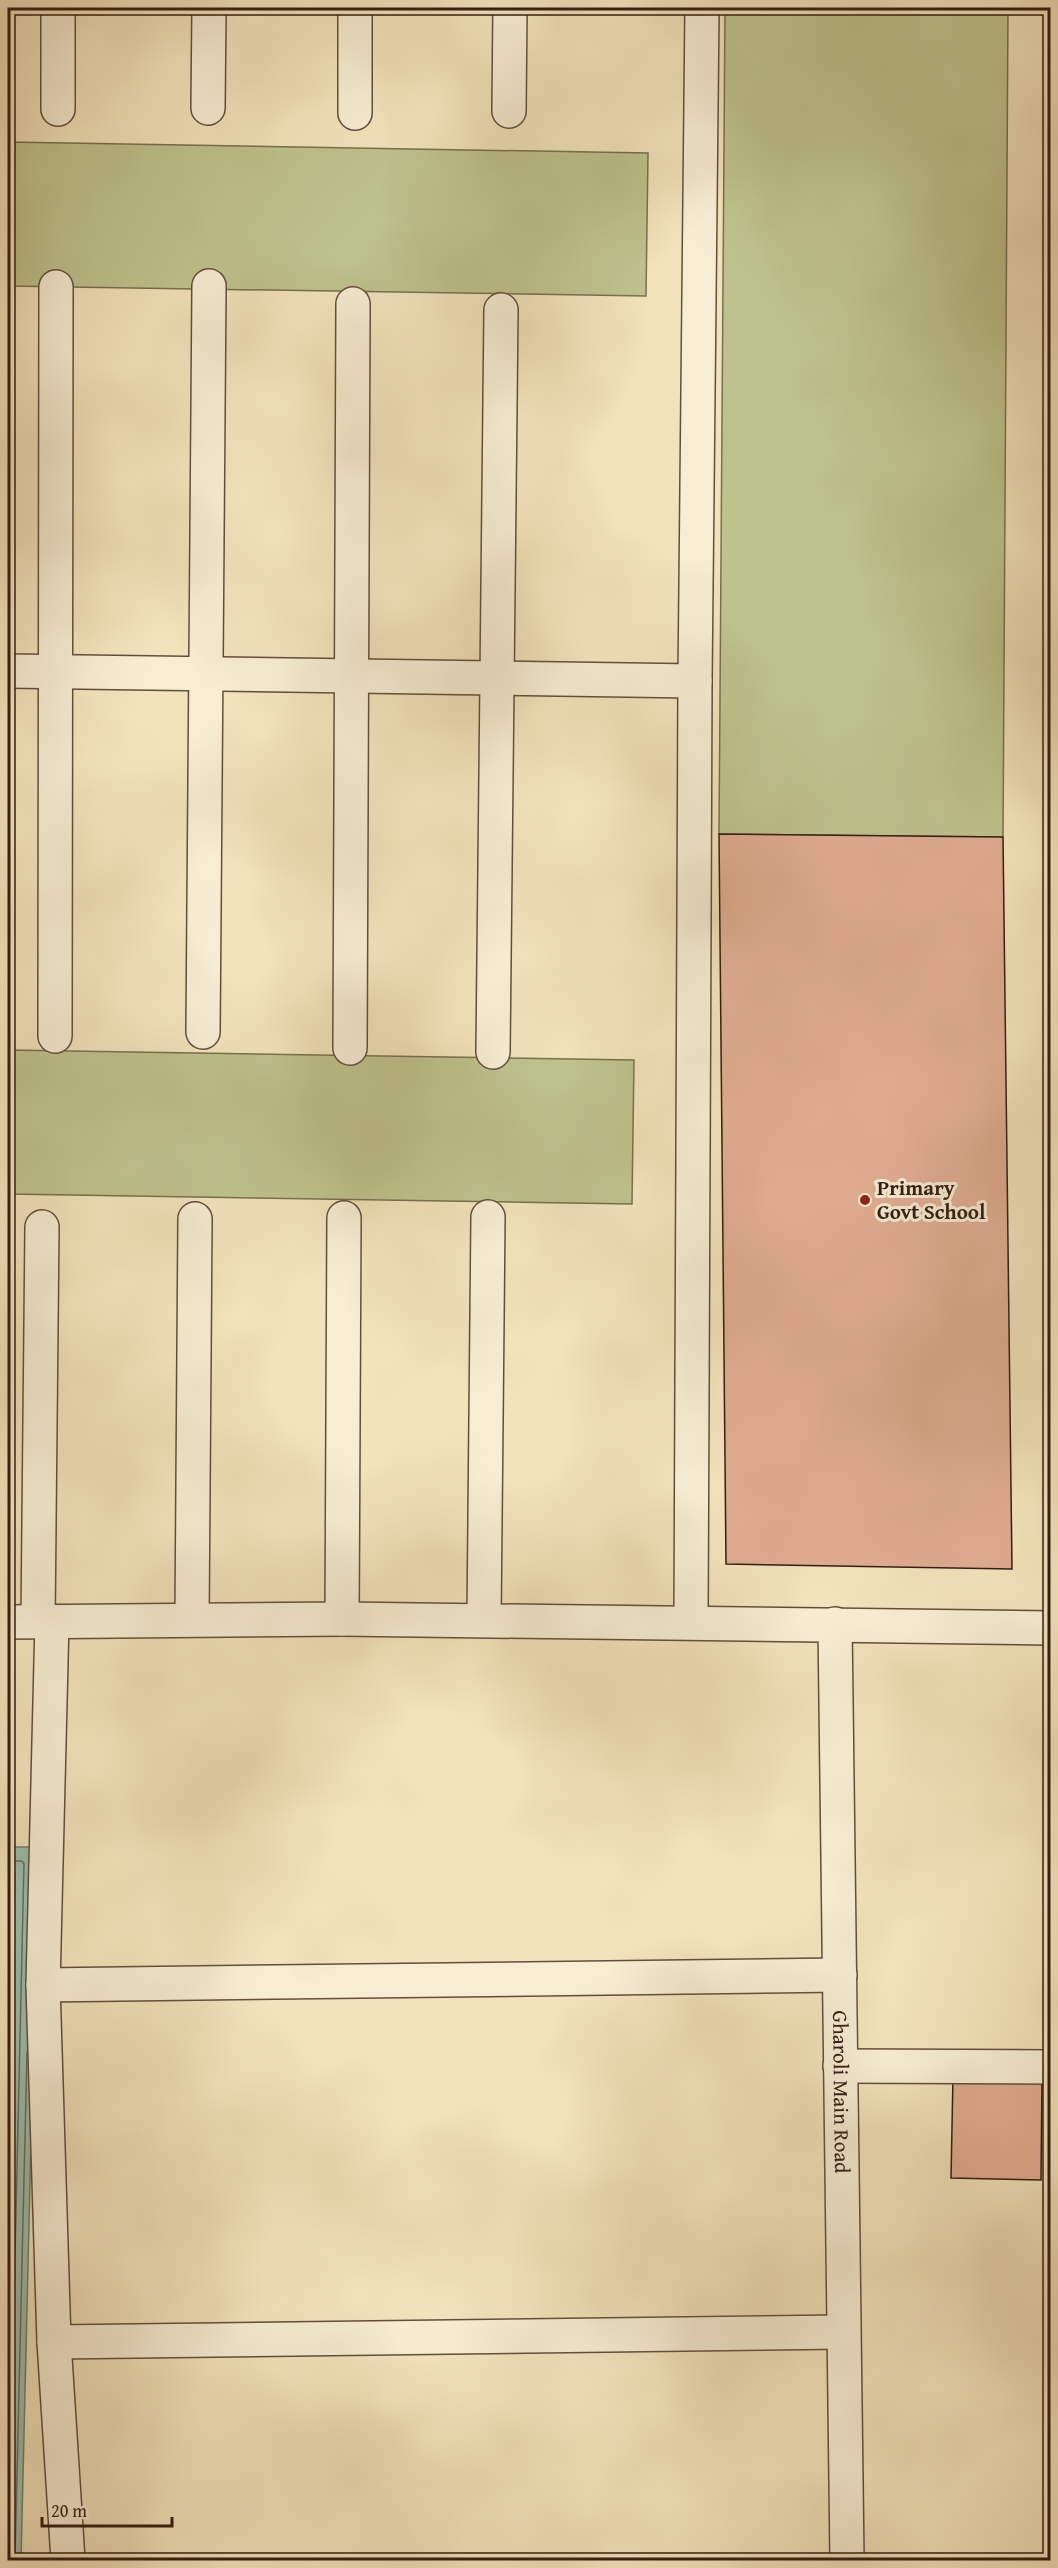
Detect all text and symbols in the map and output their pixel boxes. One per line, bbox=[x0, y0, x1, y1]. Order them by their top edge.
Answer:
place label: Primary Govt School bbox=[877, 1172, 986, 1227]
marker: Primary Govt School bbox=[858, 1193, 872, 1207]
street label: Gharoli Main Road bbox=[825, 2010, 858, 2174]
scale bar bbox=[42, 2490, 172, 2528]
text: 20 m bbox=[51, 2497, 87, 2524]

